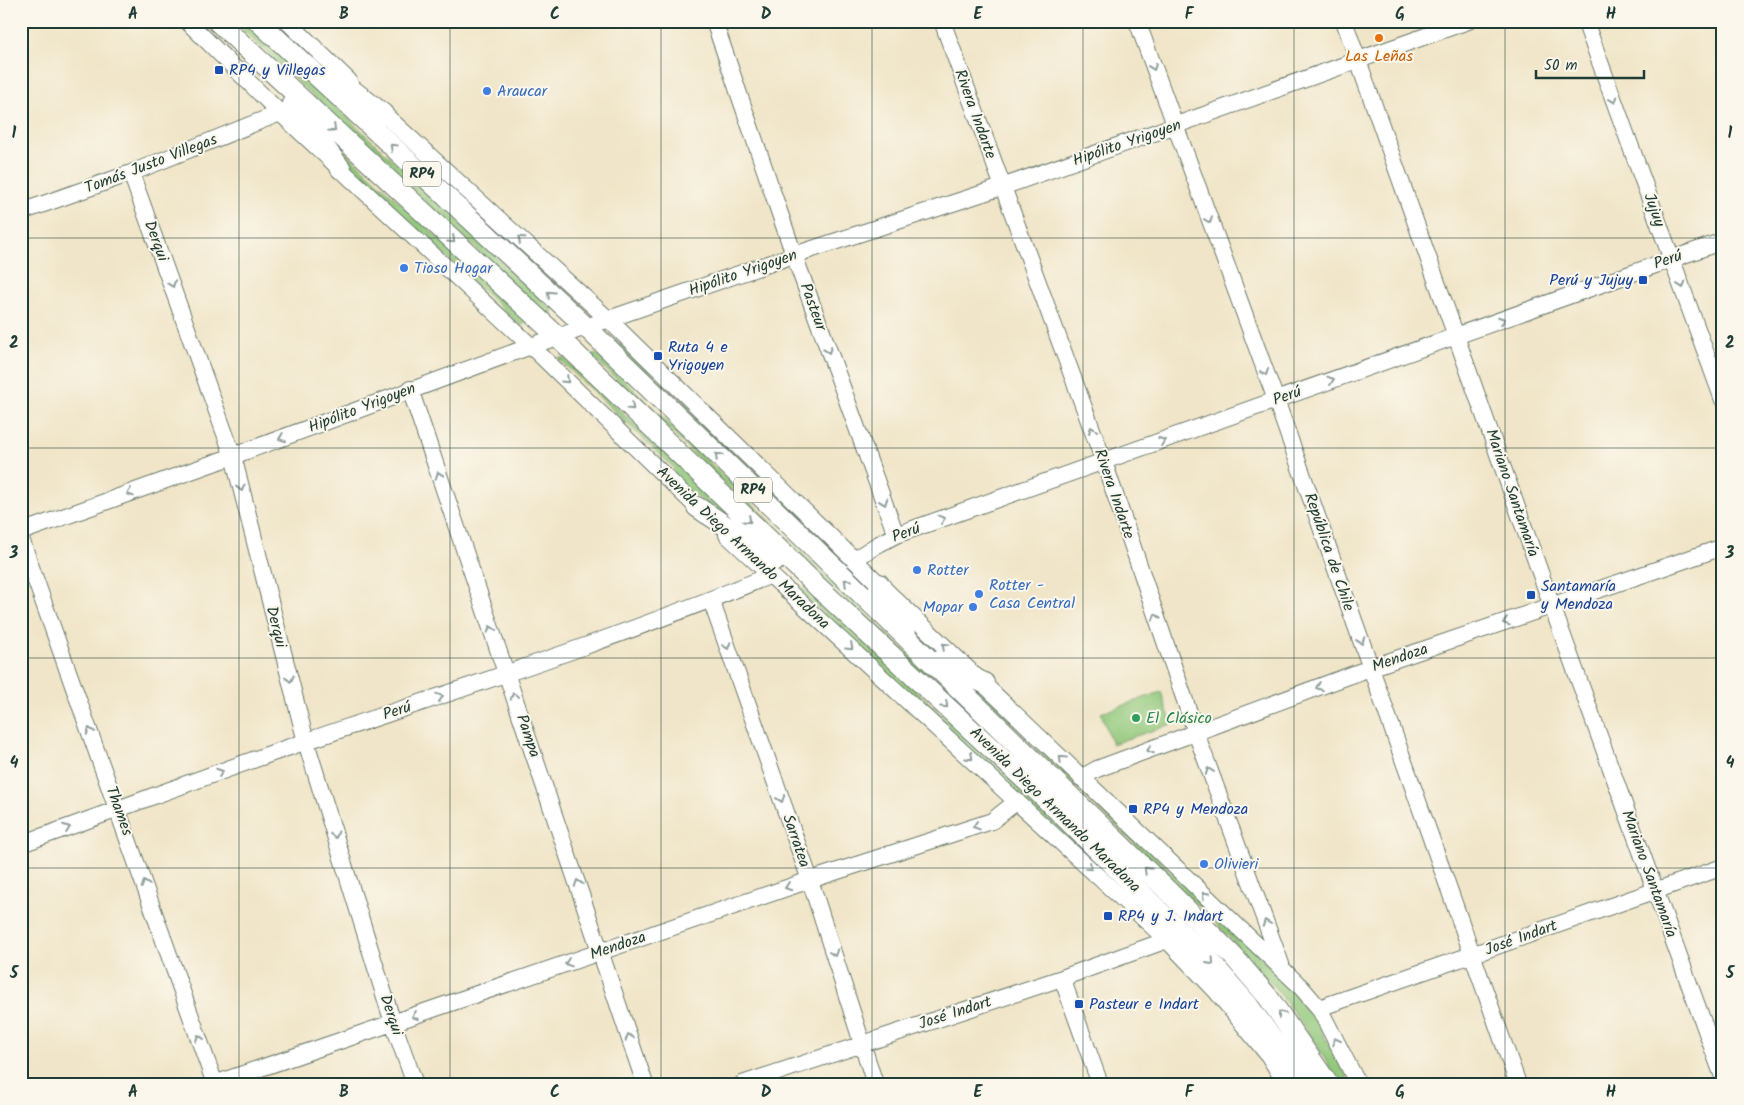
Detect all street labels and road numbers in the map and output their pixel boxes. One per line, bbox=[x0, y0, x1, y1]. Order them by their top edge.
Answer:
street label: Rivera Indarte bbox=[947, 66, 1003, 162]
street label: Hipólito Yrigoyen bbox=[1069, 113, 1185, 173]
street label: Tomás Justo Villegas bbox=[81, 127, 221, 201]
road number: RP4 bbox=[403, 162, 441, 186]
street label: Jujuy bbox=[1636, 190, 1672, 231]
street label: Derqui bbox=[137, 217, 175, 266]
street label: Hipólito Yrigoyen bbox=[685, 243, 801, 303]
street label: Perú bbox=[1650, 243, 1686, 277]
street label: Pasteur bbox=[793, 280, 834, 336]
street label: Hipólito Yrigoyen bbox=[305, 376, 419, 440]
street label: Perú bbox=[1269, 379, 1305, 413]
street label: Mariano Santamaría bbox=[1478, 426, 1546, 560]
street label: Rivera Indarte bbox=[1087, 445, 1141, 543]
street label: Avenida Diego Armando Maradona bbox=[650, 460, 836, 636]
road number: RP4 bbox=[734, 478, 772, 502]
street label: República de Chile bbox=[1297, 489, 1361, 615]
street label: Perú bbox=[888, 516, 924, 550]
street label: Derqui bbox=[259, 604, 293, 652]
street label: Mendoza bbox=[1368, 637, 1432, 679]
street label: Perú bbox=[379, 695, 415, 727]
street label: Pampa bbox=[509, 711, 547, 761]
street label: Avenida Diego Armando Maradona bbox=[964, 721, 1146, 899]
street label: Thames bbox=[98, 783, 140, 840]
street label: Mariano Santamaría bbox=[1614, 807, 1684, 941]
street label: Sarratea bbox=[775, 811, 817, 871]
street label: José Indart bbox=[1481, 913, 1561, 963]
street label: Mendoza bbox=[586, 925, 650, 967]
street label: José Indart bbox=[915, 989, 995, 1037]
street label: Derqui bbox=[373, 991, 410, 1040]

